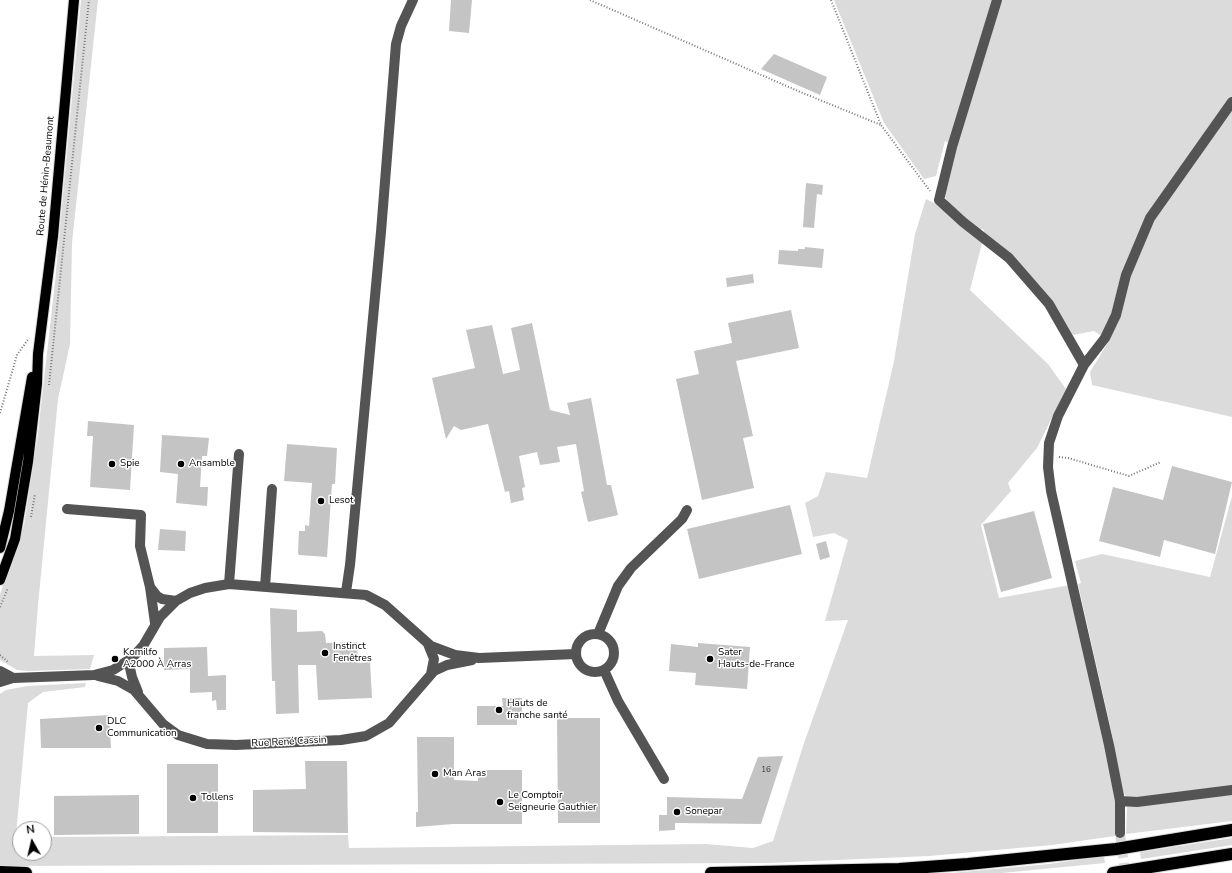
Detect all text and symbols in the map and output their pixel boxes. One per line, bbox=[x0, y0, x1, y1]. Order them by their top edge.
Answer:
street label: Route de Hénin-Beaumont bbox=[35, 116, 57, 236]
place label: Spie bbox=[120, 458, 140, 470]
place label: Ansamble bbox=[189, 458, 235, 470]
marker: Spie bbox=[107, 459, 117, 469]
marker: Ansamble bbox=[176, 459, 186, 469]
place label: Lesot bbox=[329, 495, 354, 507]
marker: Lesot bbox=[316, 496, 326, 506]
place label: Instinct Fenêtres bbox=[333, 641, 372, 664]
place label: Komilfo A2000 À Arras bbox=[123, 647, 191, 670]
place label: Sater Hauts-de-France bbox=[718, 647, 794, 670]
marker: Instinct Fenêtres bbox=[320, 648, 330, 658]
marker: Komilfo A2000 À Arras bbox=[110, 654, 120, 664]
marker: Sater Hauts-de-France bbox=[705, 654, 715, 664]
place label: Hauts de franche santé bbox=[507, 698, 568, 722]
marker: Hauts de franche santé bbox=[494, 705, 504, 715]
place label: DLC Communication bbox=[107, 716, 177, 740]
marker: DLC Communication bbox=[94, 723, 104, 733]
street label: Rue René Cassin bbox=[251, 734, 327, 750]
house number: 16 bbox=[761, 765, 771, 775]
place label: Man Aras bbox=[443, 768, 486, 780]
marker: Man Aras bbox=[430, 769, 440, 779]
place label: Le Comptoir Seigneurie Gauthier bbox=[508, 790, 597, 814]
place label: Tollens bbox=[201, 792, 233, 804]
marker: Tollens bbox=[188, 793, 198, 803]
marker: Le Comptoir Seigneurie Gauthier bbox=[495, 797, 505, 807]
place label: Sonepar bbox=[685, 806, 722, 818]
marker: Sonepar bbox=[672, 807, 682, 817]
north arrow bbox=[12, 821, 52, 861]
text: N bbox=[25, 822, 36, 838]

